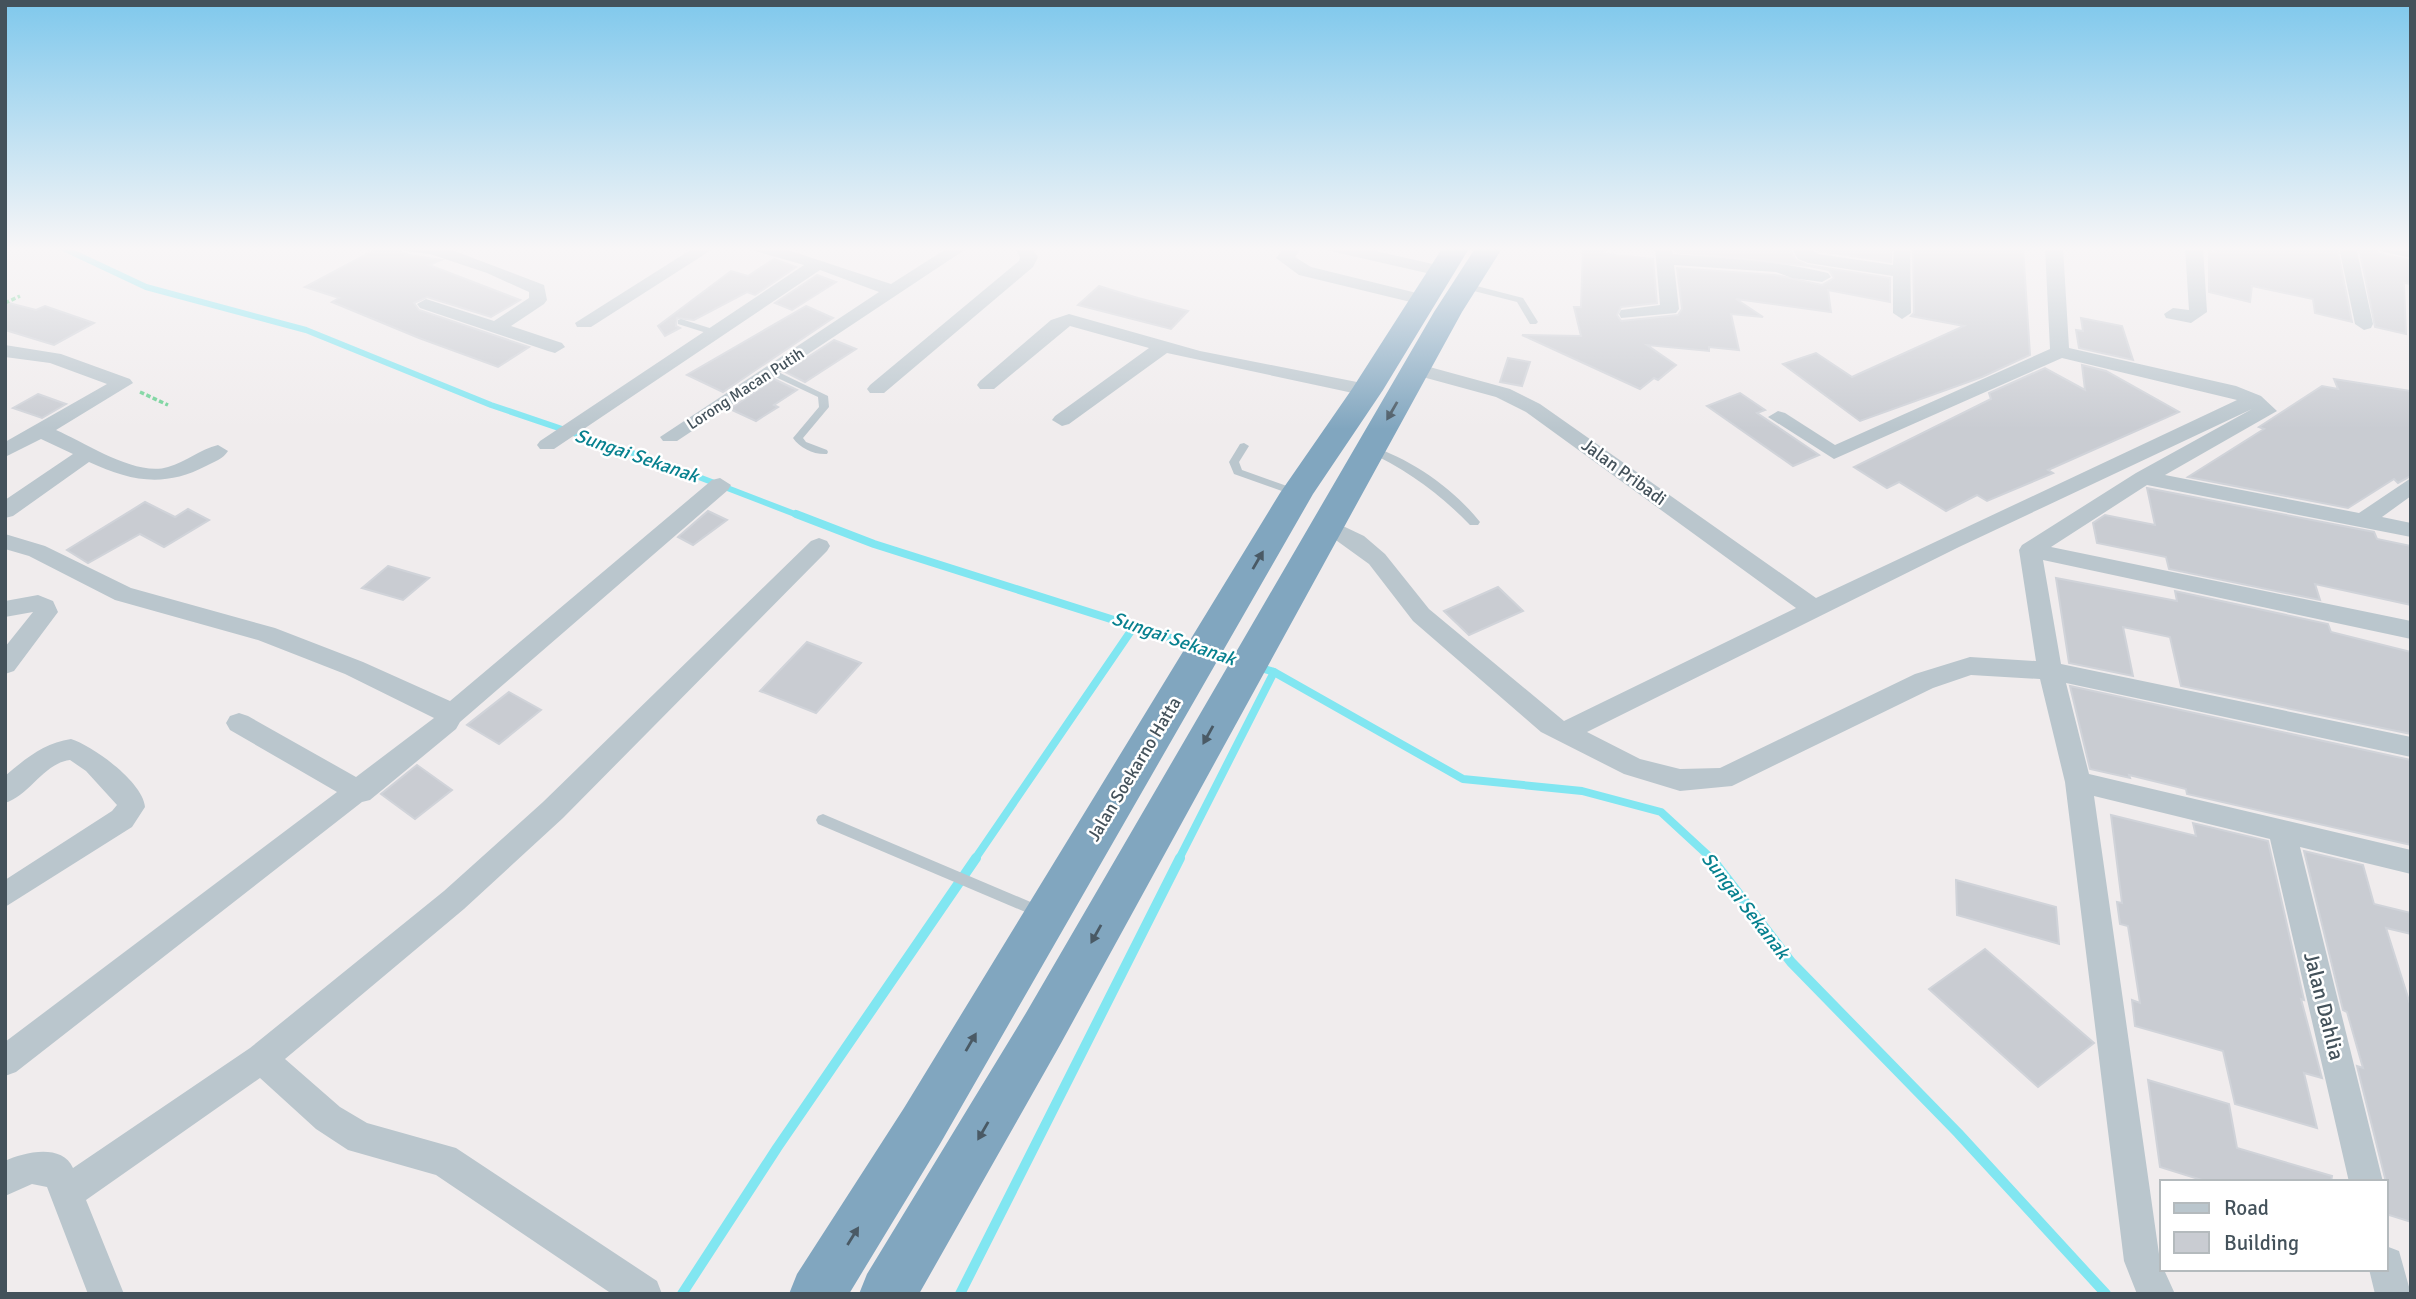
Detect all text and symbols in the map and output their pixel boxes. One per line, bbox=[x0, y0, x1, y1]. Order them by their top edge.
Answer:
street label: Lorong Macan Putih bbox=[683, 343, 808, 434]
one-way arrow bbox=[1386, 401, 1398, 421]
water label: Sungai Sekanak bbox=[572, 424, 703, 489]
street label: Jalan Pribadi bbox=[1577, 434, 1671, 510]
one-way arrow bbox=[1252, 551, 1264, 570]
water label: Sungai Sekanak bbox=[1109, 607, 1240, 672]
street label: Jalan Soekarno Hatta bbox=[1082, 693, 1186, 845]
one-way arrow bbox=[1202, 726, 1214, 745]
water label: Sungai Sekanak bbox=[1696, 847, 1795, 965]
one-way arrow bbox=[1090, 924, 1102, 943]
street label: Jalan Dahlia bbox=[2298, 949, 2350, 1063]
one-way arrow bbox=[965, 1032, 978, 1051]
one-way arrow bbox=[977, 1121, 989, 1140]
legend bbox=[2160, 1180, 2388, 1271]
text: Road bbox=[2224, 1195, 2269, 1221]
one-way arrow bbox=[846, 1226, 859, 1246]
text: Building bbox=[2224, 1230, 2299, 1256]

